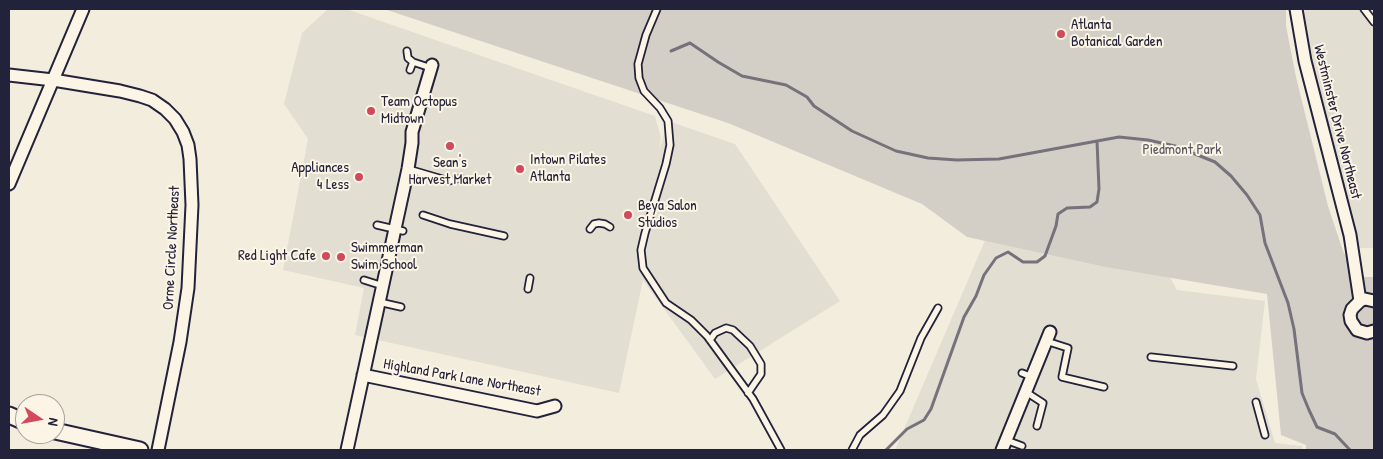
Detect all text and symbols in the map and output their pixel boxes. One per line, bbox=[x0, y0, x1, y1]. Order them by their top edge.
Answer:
place label: Atlanta Botanical Garden bbox=[1071, 16, 1162, 51]
marker: Atlanta Botanical Garden bbox=[1055, 28, 1067, 40]
street label: Westminster Drive Northeast bbox=[1309, 43, 1365, 201]
place label: Team Octopus Midtown bbox=[381, 93, 457, 128]
marker: Team Octopus Midtown bbox=[365, 105, 377, 117]
marker: Sean's Harvest Market bbox=[444, 140, 456, 152]
park label: Piedmont Park bbox=[1142, 141, 1222, 159]
place label: Intown Pilates Atlanta bbox=[530, 151, 606, 186]
place label: Sean's Harvest Market bbox=[409, 154, 491, 189]
place label: Appliances 4 Less bbox=[291, 159, 349, 194]
marker: Intown Pilates Atlanta bbox=[514, 163, 526, 175]
marker: Appliances 4 Less bbox=[353, 171, 365, 183]
street label: Orme Circle Northeast bbox=[160, 185, 184, 311]
place label: Beya Salon Studios bbox=[638, 197, 697, 232]
marker: Beya Salon Studios bbox=[622, 209, 634, 221]
place label: Swimmerman Swim School bbox=[351, 239, 423, 274]
place label: Red Light Cafe bbox=[238, 247, 316, 265]
marker: Red Light Cafe bbox=[320, 250, 332, 262]
marker: Swimmerman Swim School bbox=[335, 251, 347, 263]
street label: Highland Park Lane Northeast bbox=[382, 355, 542, 401]
north arrow bbox=[15, 394, 65, 444]
text: N bbox=[44, 416, 64, 428]

